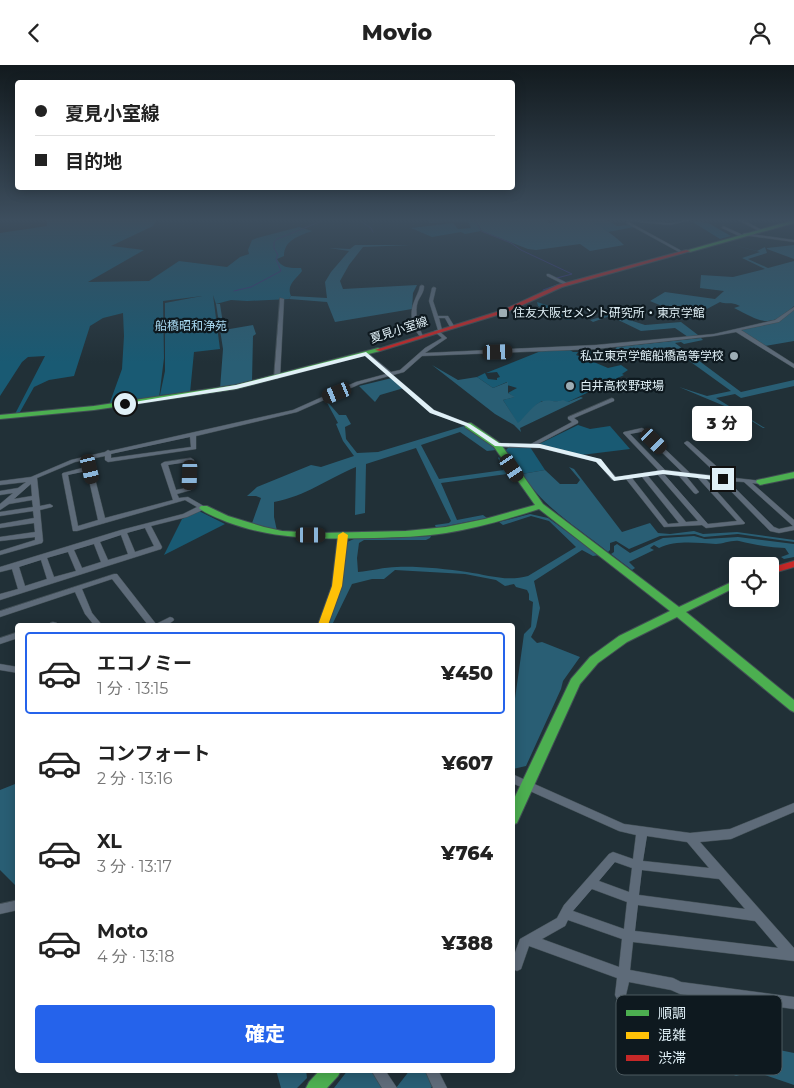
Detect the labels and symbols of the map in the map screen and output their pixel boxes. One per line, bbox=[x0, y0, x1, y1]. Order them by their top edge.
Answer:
place label: 住友大阪セメント研究所・東京学館 bbox=[513, 305, 705, 320]
marker: 住友大阪セメント研究所・東京学館 bbox=[497, 307, 509, 319]
street label: 夏見小室線 bbox=[368, 313, 430, 346]
park label: 船橋昭和浄苑 bbox=[155, 318, 227, 333]
car bbox=[482, 344, 513, 360]
place label: 私立東京学館船橋高等学校 bbox=[580, 348, 724, 363]
marker: 私立東京学館船橋高等学校 bbox=[728, 350, 740, 362]
place label: 白井高校野球場 bbox=[580, 378, 664, 393]
car bbox=[320, 380, 353, 406]
marker: 白井高校野球場 bbox=[564, 380, 576, 392]
route start bbox=[114, 393, 136, 415]
callout: 3 分 bbox=[693, 407, 753, 441]
car bbox=[637, 425, 670, 457]
car bbox=[497, 451, 526, 485]
car bbox=[79, 453, 100, 485]
car bbox=[181, 460, 198, 490]
route end bbox=[712, 468, 734, 490]
car bbox=[296, 528, 326, 543]
legend bbox=[616, 995, 782, 1075]
text: 順調 bbox=[658, 1004, 686, 1022]
text: 混雑 bbox=[658, 1026, 686, 1044]
text: 渋滞 bbox=[658, 1049, 686, 1067]

